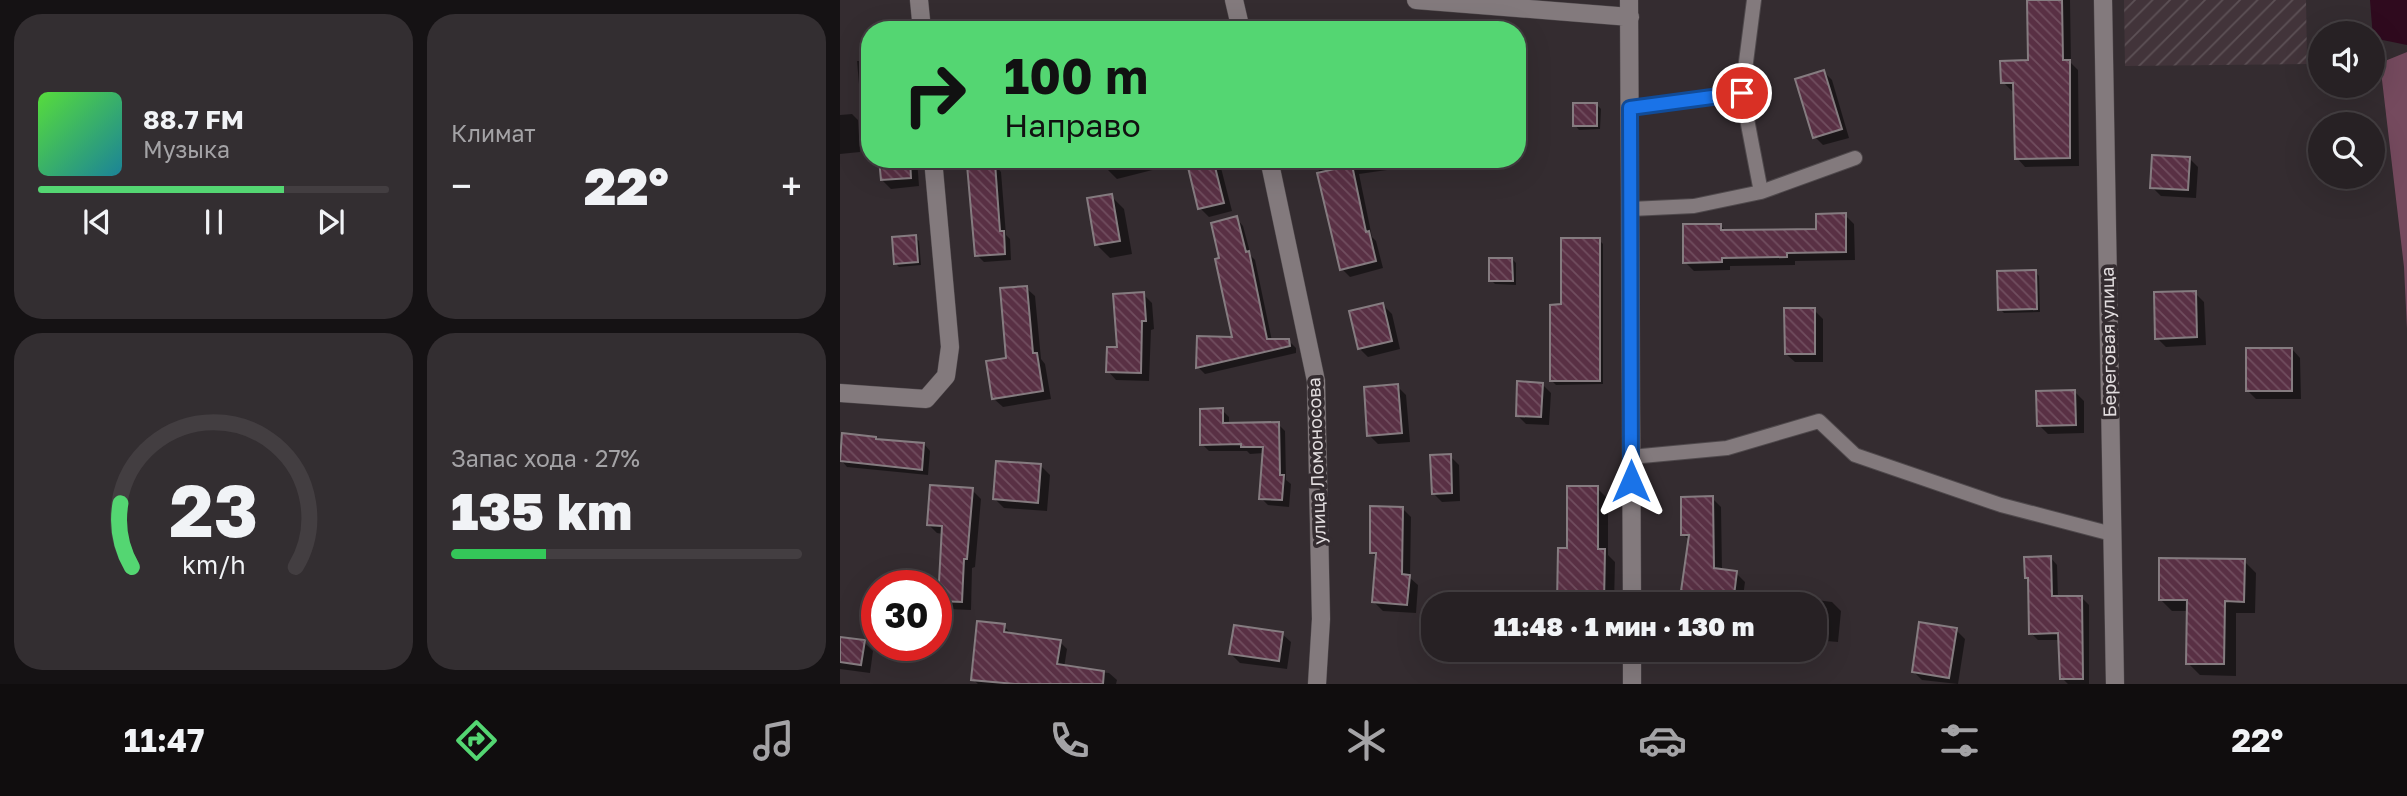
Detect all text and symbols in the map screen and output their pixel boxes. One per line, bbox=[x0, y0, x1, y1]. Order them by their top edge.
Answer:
map controls bbox=[2308, 21, 2385, 189]
button: sound bbox=[2308, 21, 2385, 98]
text: 100 m bbox=[1004, 46, 1148, 105]
icon: right bbox=[889, 49, 980, 140]
pin bbox=[1712, 63, 1772, 123]
icon: arrive bbox=[1723, 74, 1761, 112]
text: 88.7 FM bbox=[143, 104, 244, 135]
text: Направо bbox=[1004, 106, 1141, 144]
button: search bbox=[2308, 112, 2385, 189]
text: Климат bbox=[451, 119, 536, 147]
text: Музыка bbox=[143, 135, 230, 163]
text: 22° bbox=[584, 154, 669, 216]
text: − bbox=[451, 163, 472, 208]
text: + bbox=[781, 163, 802, 208]
icon: previous bbox=[78, 203, 116, 241]
icon: pause bbox=[195, 203, 233, 241]
icon: next bbox=[312, 203, 350, 241]
street label: Береговая улица bbox=[2096, 267, 2120, 418]
street label: улица Ломоносова bbox=[1302, 377, 1330, 545]
text: Запас хода · 27% bbox=[451, 444, 640, 472]
position arrow bbox=[1594, 444, 1668, 518]
text: 23 bbox=[169, 467, 258, 554]
text: 135 km bbox=[451, 479, 632, 541]
text: km/h bbox=[182, 549, 245, 580]
speed limit sign: 30 bbox=[861, 570, 952, 661]
text: 11:48 · 1 мин · 130 m bbox=[1494, 611, 1754, 642]
icon: directions bbox=[452, 716, 501, 765]
icon: music bbox=[749, 716, 798, 765]
icon: phone bbox=[1045, 716, 1094, 765]
icon: climate bbox=[1342, 716, 1391, 765]
icon: car bbox=[1638, 716, 1687, 765]
icon: filters bbox=[1935, 716, 1984, 765]
text: 11:47 bbox=[124, 721, 204, 759]
text: 22° bbox=[2232, 721, 2283, 759]

